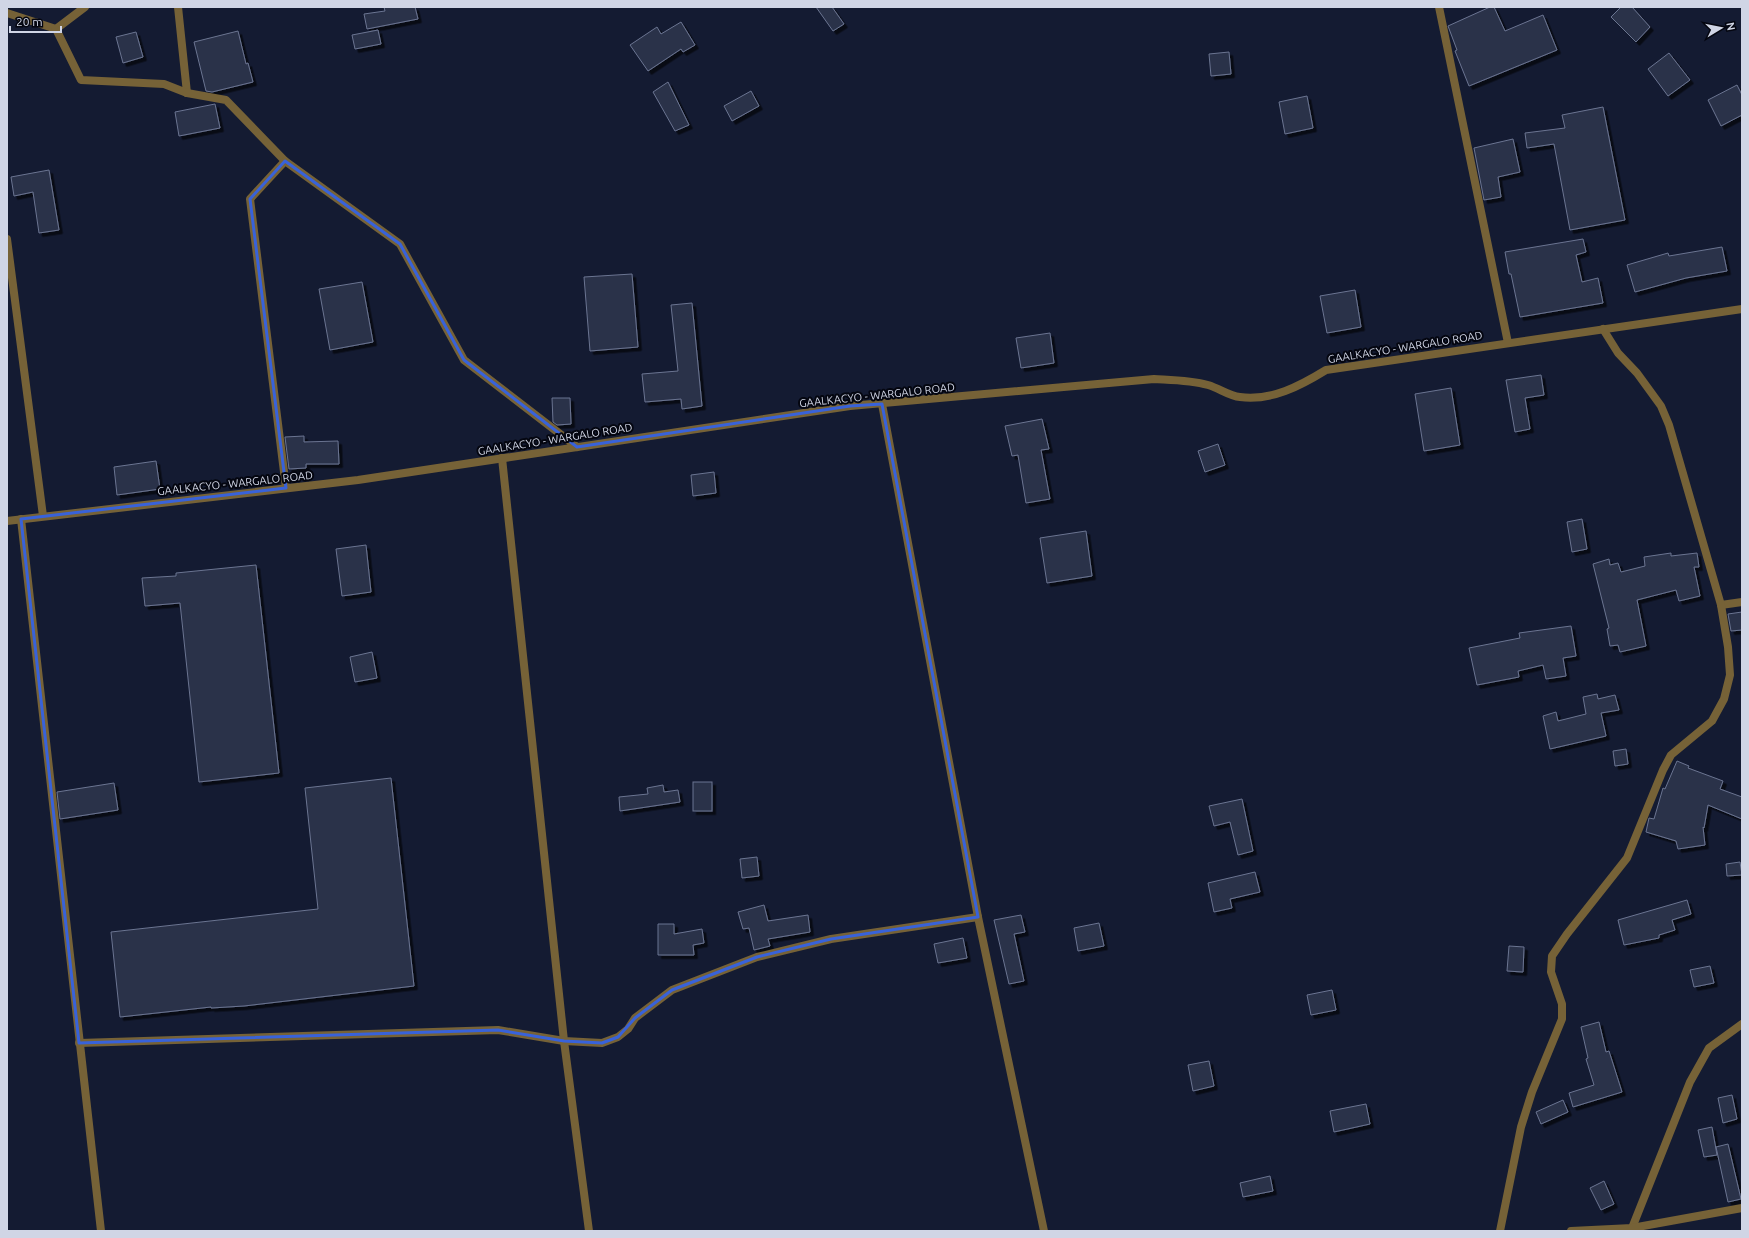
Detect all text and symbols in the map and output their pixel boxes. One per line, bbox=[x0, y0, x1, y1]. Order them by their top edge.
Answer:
scale bar bbox=[10, 8, 61, 34]
north arrow bbox=[1701, 8, 1741, 48]
text: 20 m bbox=[16, 15, 43, 28]
text: N bbox=[1724, 21, 1737, 31]
street label: GAALKACYO - WARGALO ROAD bbox=[1327, 329, 1483, 365]
street label: GAALKACYO - WARGALO ROAD bbox=[799, 381, 956, 409]
street label: GAALKACYO - WARGALO ROAD bbox=[477, 421, 633, 457]
street label: GAALKACYO - WARGALO ROAD bbox=[157, 469, 314, 497]

